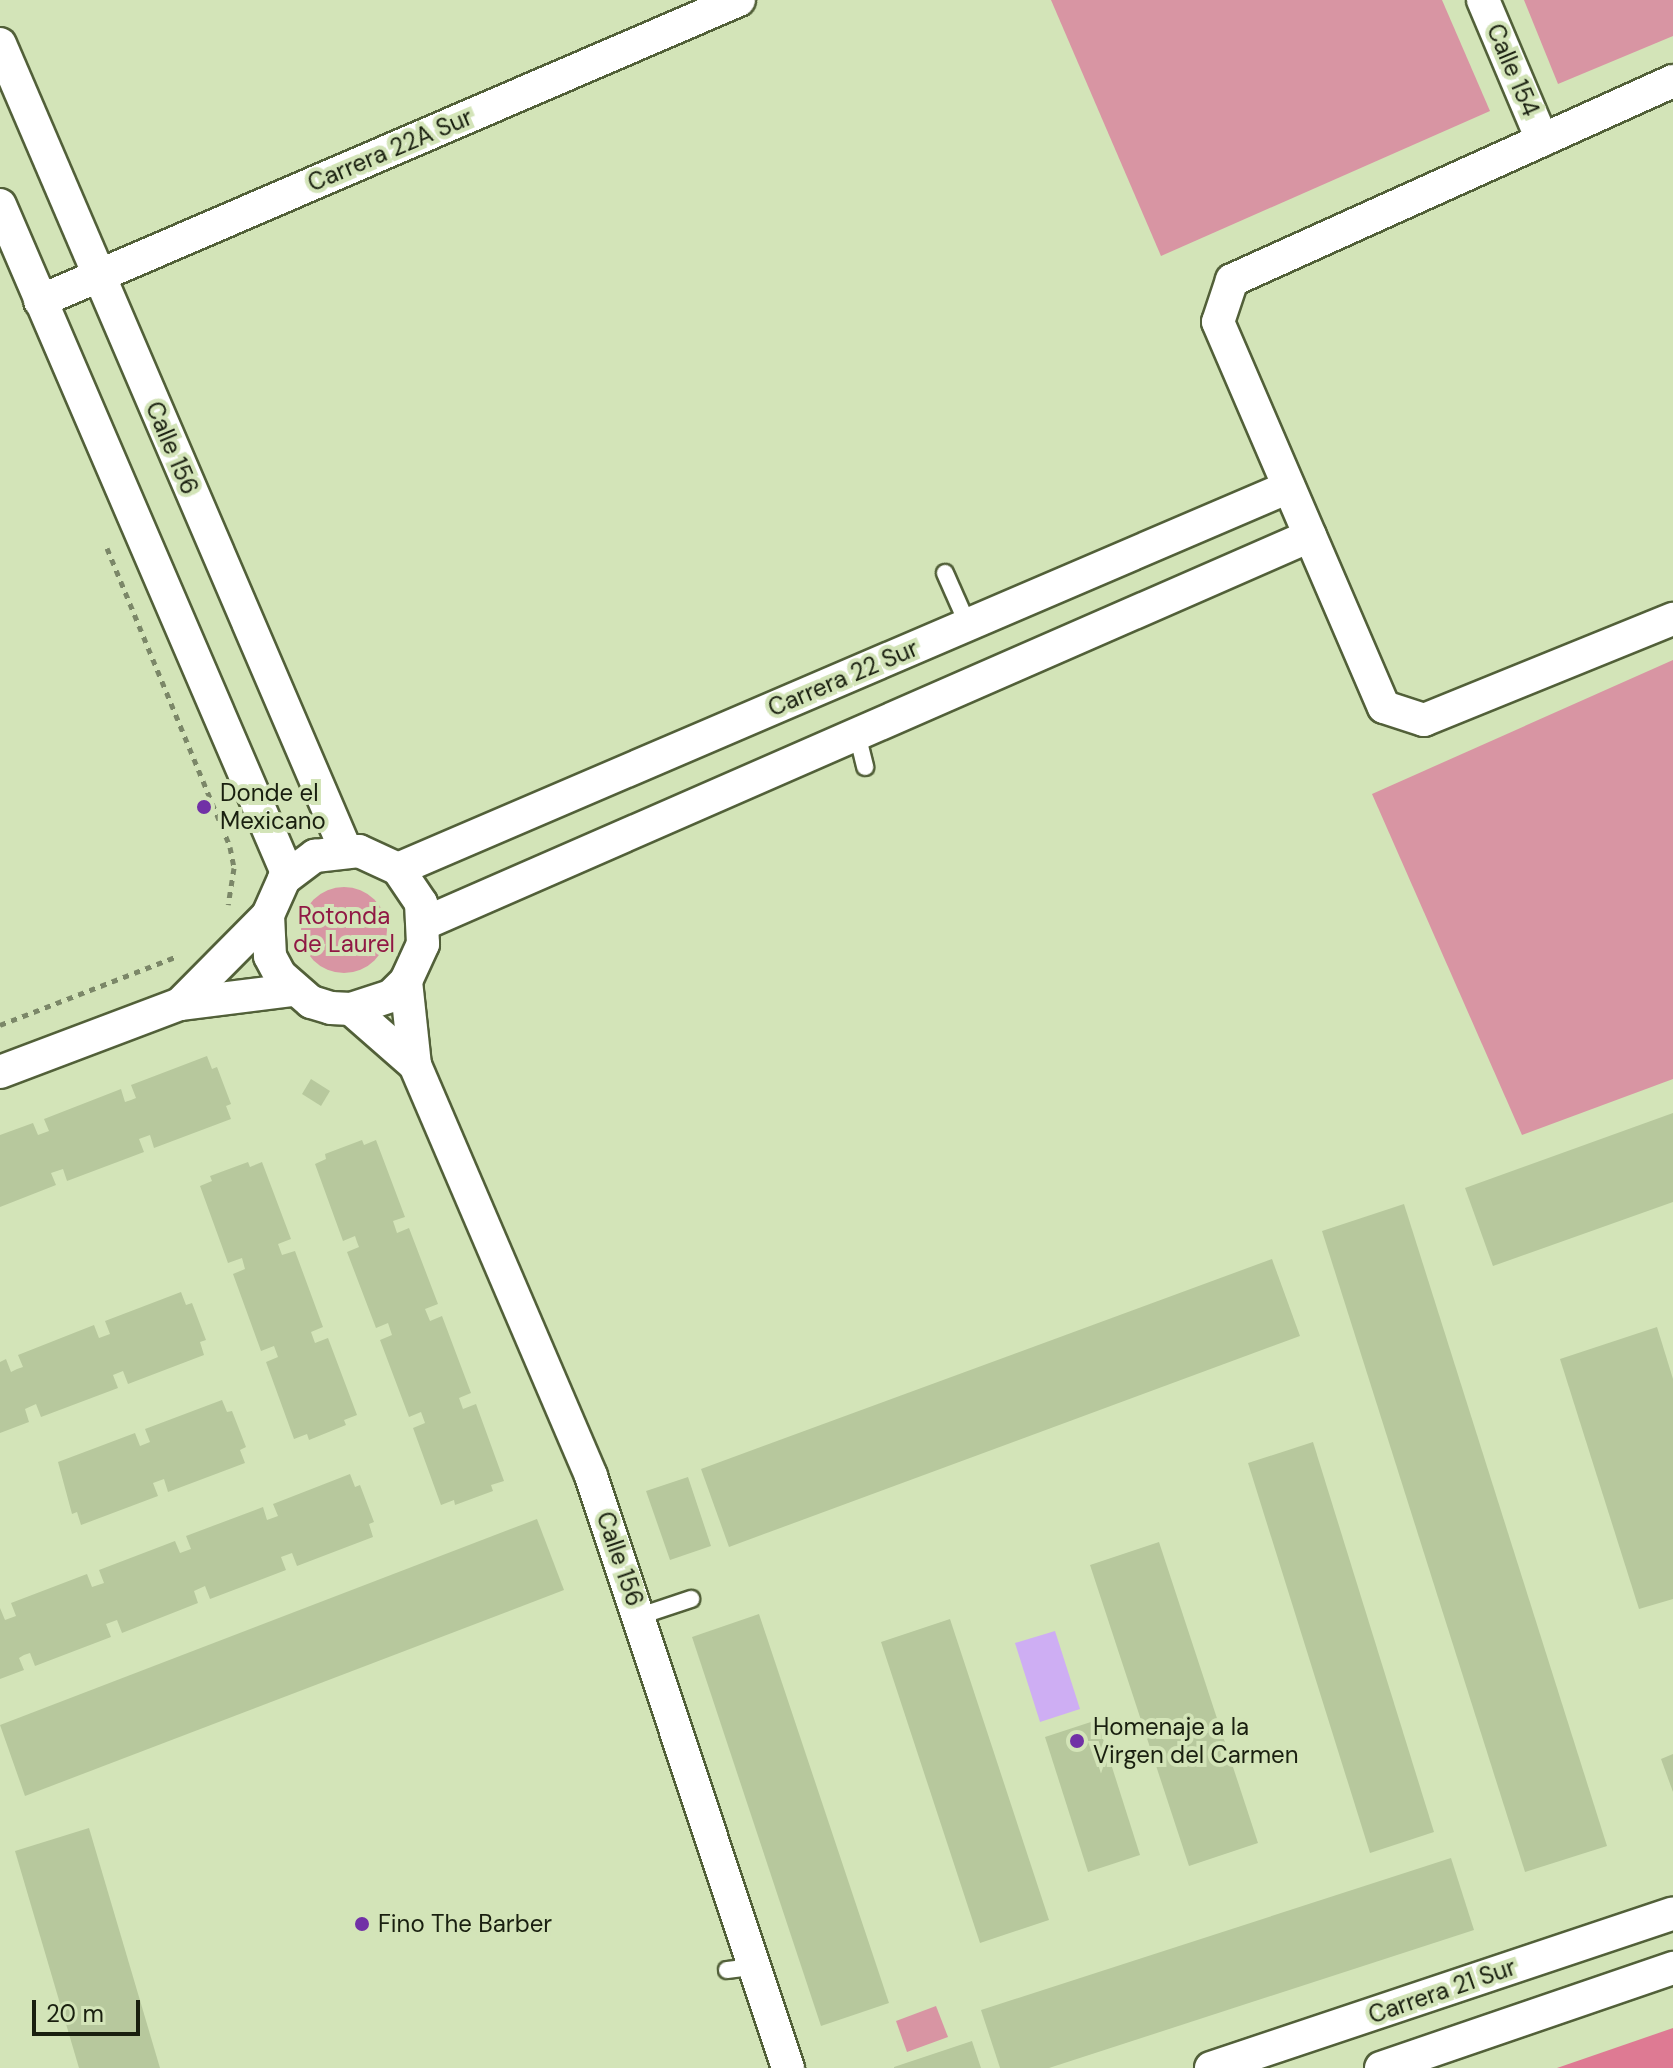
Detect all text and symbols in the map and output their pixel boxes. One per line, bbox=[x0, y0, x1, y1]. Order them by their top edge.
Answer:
street label: Calle 154 bbox=[1481, 19, 1545, 121]
street label: Carrera 22A Sur bbox=[303, 102, 477, 198]
street label: Calle 156 bbox=[140, 397, 204, 499]
street label: Carrera 22 Sur bbox=[764, 633, 922, 723]
place label: Donde el Mexicano bbox=[220, 779, 326, 835]
marker: Donde el Mexicano bbox=[195, 798, 213, 816]
park label: Rotonda de Laurel bbox=[293, 902, 395, 958]
street label: Calle 156 bbox=[590, 1508, 650, 1610]
place label: Homenaje a la Virgen del Carmen bbox=[1093, 1713, 1298, 1769]
marker: Homenaje a la Virgen del Carmen bbox=[1068, 1732, 1086, 1750]
place label: Fino The Barber bbox=[378, 1910, 552, 1938]
marker: Fino The Barber bbox=[353, 1915, 371, 1933]
street label: Carrera 21 Sur bbox=[1365, 1952, 1519, 2030]
scale bar bbox=[36, 1984, 144, 2034]
text: 20 m bbox=[46, 1998, 104, 2029]

